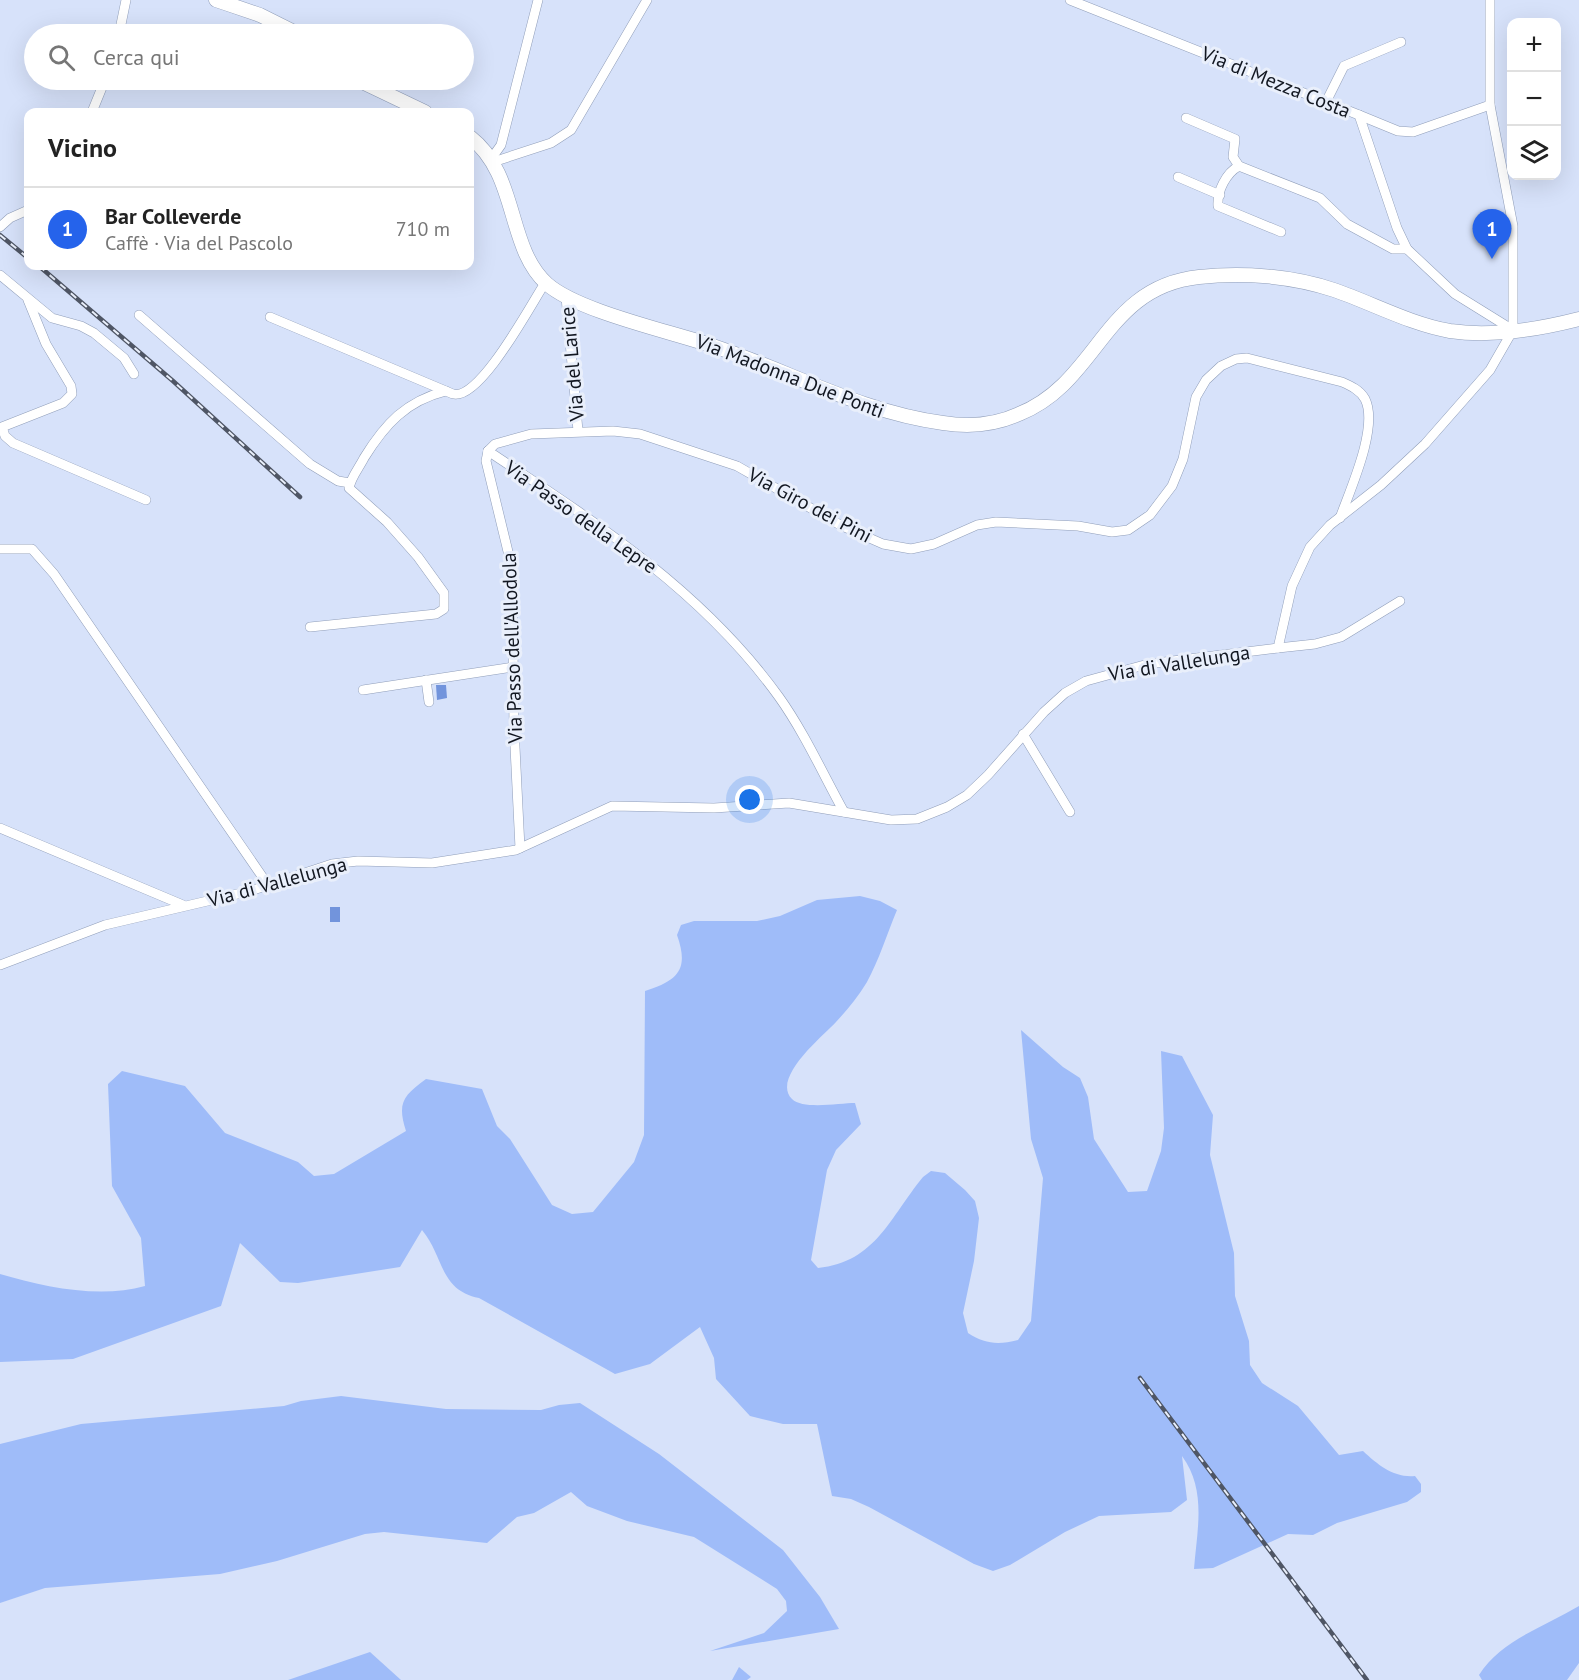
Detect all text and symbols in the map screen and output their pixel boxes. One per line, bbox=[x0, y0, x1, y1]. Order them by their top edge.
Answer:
map controls bbox=[1507, 18, 1561, 180]
button: + bbox=[1507, 18, 1561, 72]
search box bbox=[24, 24, 474, 90]
street label: Via di Mezza Costa bbox=[1197, 40, 1355, 124]
icon: search bbox=[45, 41, 78, 74]
text: Cerca qui bbox=[93, 43, 180, 71]
button: − bbox=[1507, 72, 1561, 126]
button: layers bbox=[1507, 126, 1561, 180]
text: Vicino bbox=[48, 131, 117, 164]
text: Bar Colleverde bbox=[105, 202, 241, 230]
pin: 1 bbox=[1472, 210, 1512, 259]
text: 1 bbox=[62, 216, 73, 242]
text: 710 m bbox=[396, 216, 450, 242]
text: Caffè · Via del Pascolo bbox=[105, 230, 293, 256]
street label: Via del Larice bbox=[554, 306, 590, 423]
street label: Via Madonna Due Ponti bbox=[691, 328, 888, 424]
street label: Via Passo della Lepre bbox=[499, 454, 662, 579]
street label: Via Giro dei Pini bbox=[743, 461, 877, 549]
street label: Via Passo dell'Allodola bbox=[496, 552, 528, 745]
street label: Via di Vallelunga bbox=[1105, 639, 1252, 687]
your location bbox=[735, 785, 764, 814]
street label: Via di Vallelunga bbox=[204, 851, 350, 913]

